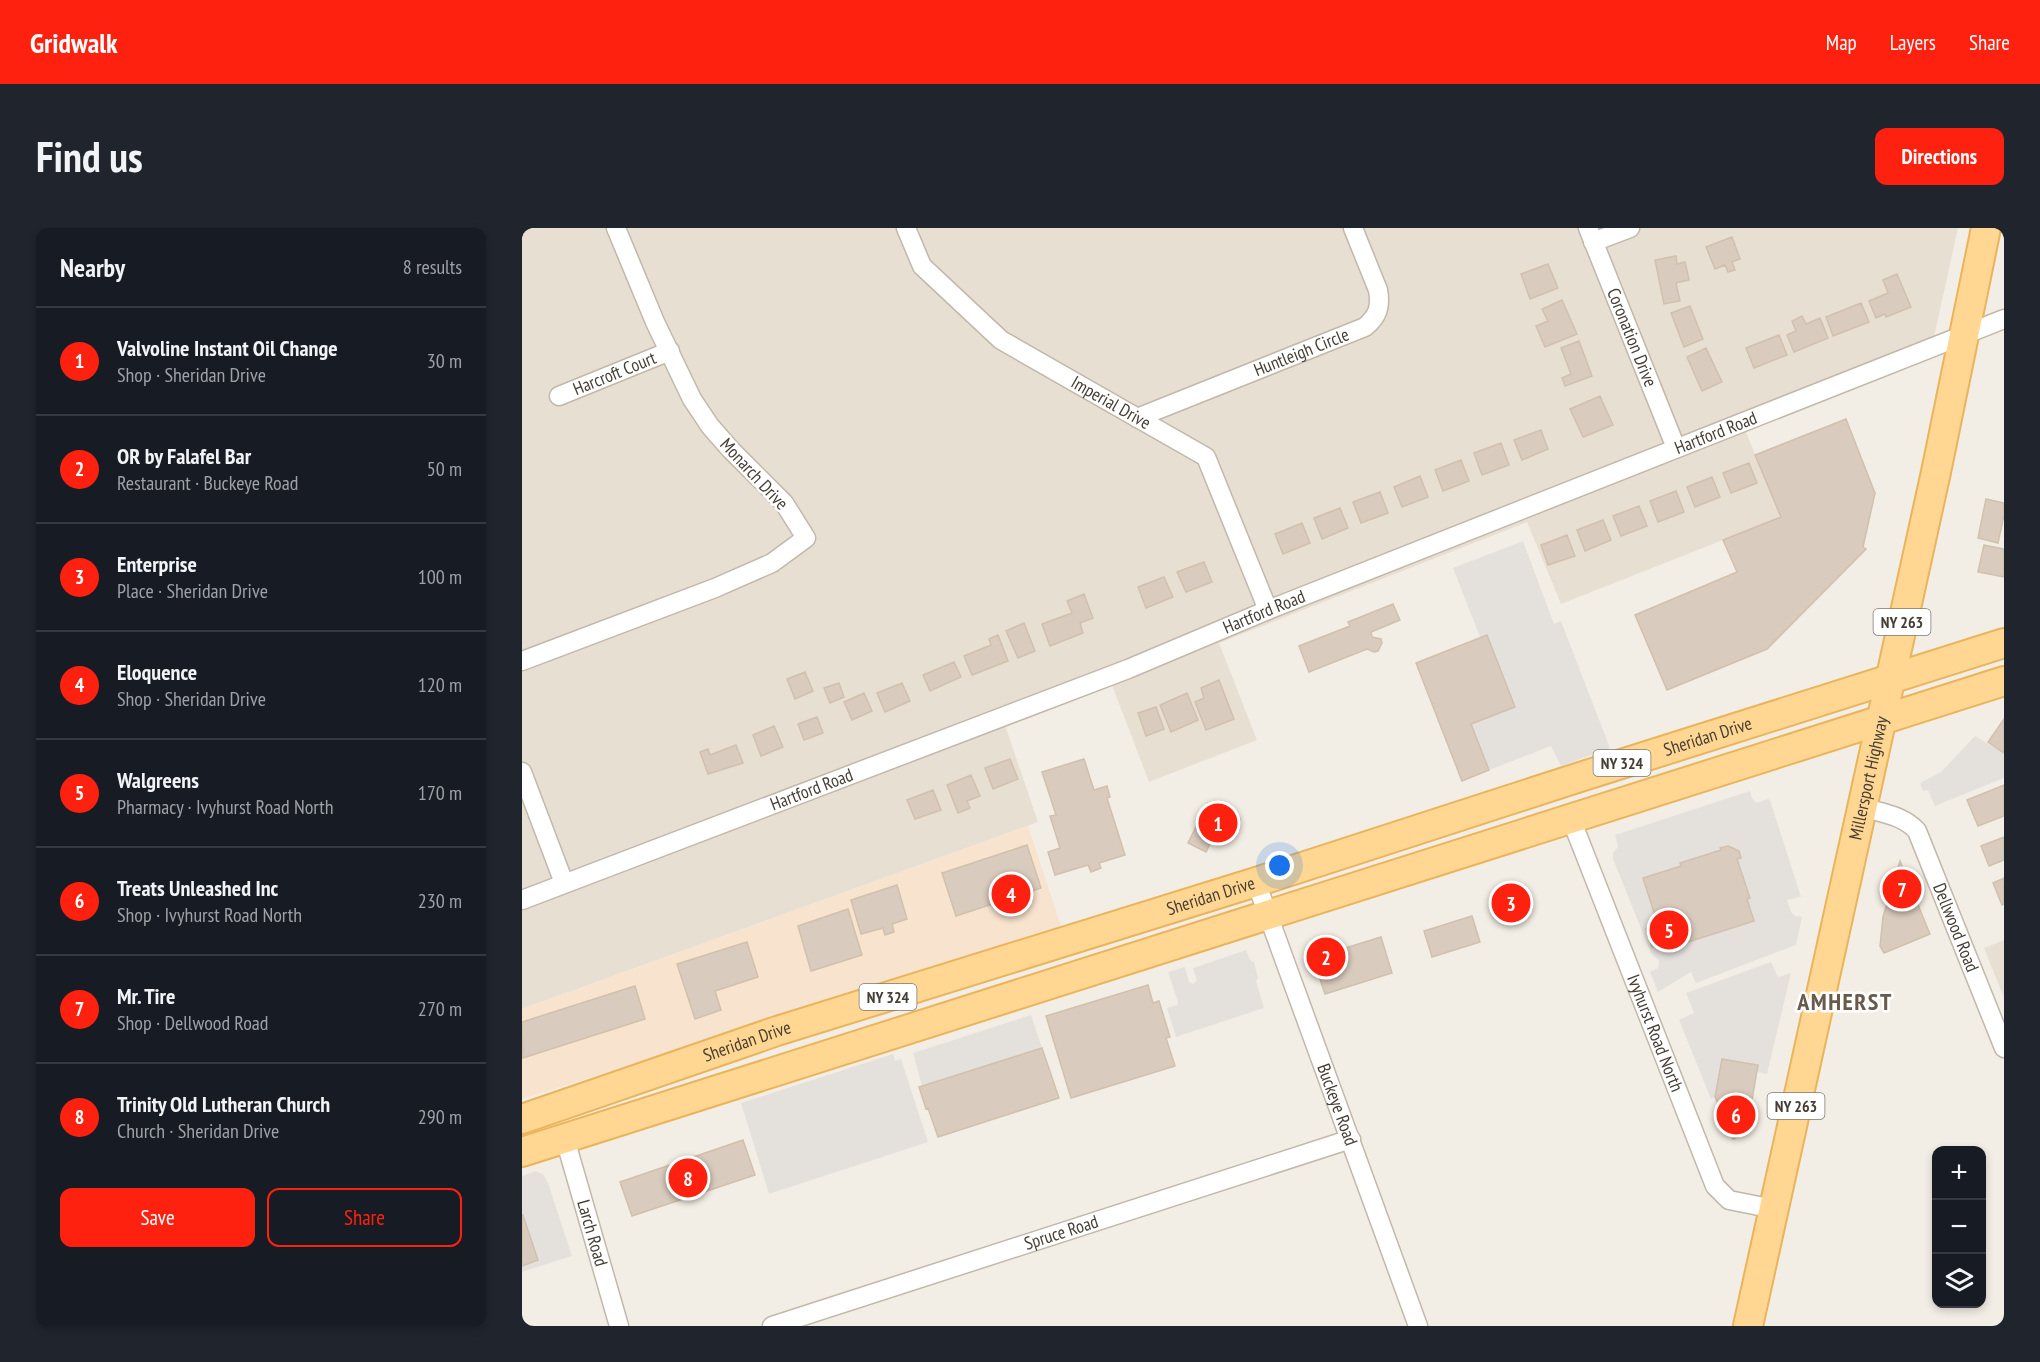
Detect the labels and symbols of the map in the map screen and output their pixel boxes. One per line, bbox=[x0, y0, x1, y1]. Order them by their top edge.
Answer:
street label: Coronation Drive bbox=[1602, 285, 1662, 390]
street label: Huntleigh Circle bbox=[1250, 323, 1352, 381]
street label: Harcroft Court bbox=[569, 346, 659, 400]
street label: Imperial Drive bbox=[1067, 370, 1155, 434]
street label: Hartford Road bbox=[1671, 406, 1760, 459]
street label: Monarch Drive bbox=[715, 433, 794, 514]
street label: Hartford Road bbox=[1219, 585, 1308, 639]
road number: NY 263 bbox=[1874, 609, 1930, 635]
street label: Sheridan Drive bbox=[1661, 711, 1755, 761]
street label: Millersport Highway bbox=[1843, 714, 1893, 842]
road number: NY 324 bbox=[1594, 750, 1650, 776]
street label: Hartford Road bbox=[767, 763, 856, 815]
pin: 1 bbox=[1198, 800, 1238, 846]
your location bbox=[1265, 851, 1294, 880]
pin: 7 bbox=[1882, 866, 1922, 912]
street label: Sheridan Drive bbox=[1164, 871, 1258, 920]
pin: 4 bbox=[992, 872, 1030, 916]
pin: 3 bbox=[1492, 880, 1530, 926]
street label: Dellwood Road bbox=[1928, 880, 1984, 975]
pin: 5 bbox=[1650, 908, 1688, 952]
pin: 2 bbox=[1306, 934, 1346, 980]
street label: Ivyhurst Road North bbox=[1622, 971, 1689, 1095]
road number: NY 324 bbox=[860, 984, 916, 1010]
district label: AMHERST bbox=[1796, 986, 1893, 1017]
street label: Sheridan Drive bbox=[700, 1015, 794, 1067]
street label: Buckeye Road bbox=[1312, 1060, 1363, 1149]
pin: 6 bbox=[1716, 1092, 1756, 1138]
road number: NY 263 bbox=[1768, 1093, 1824, 1119]
pin: 8 bbox=[668, 1156, 708, 1200]
street label: Larch Road bbox=[572, 1197, 613, 1269]
street label: Spruce Road bbox=[1021, 1209, 1101, 1255]

